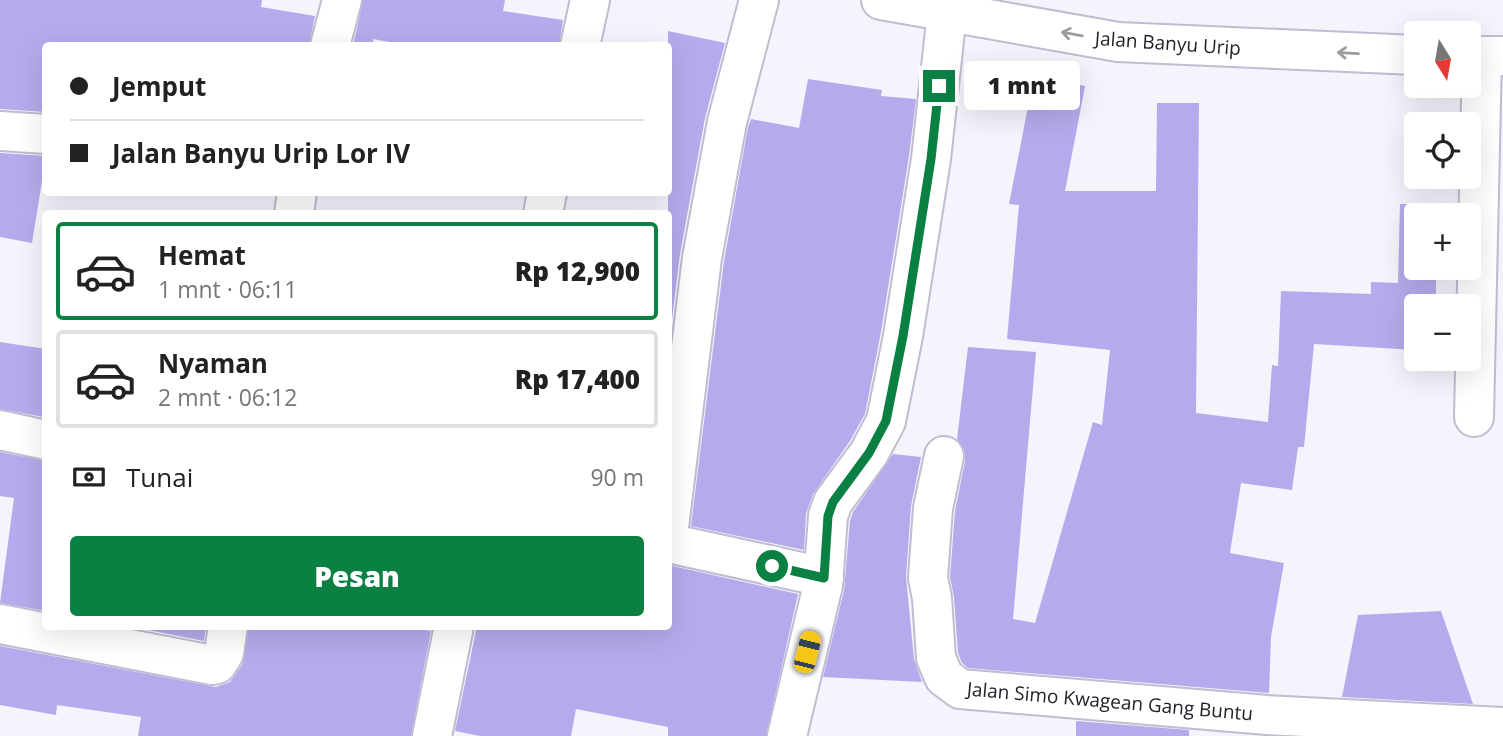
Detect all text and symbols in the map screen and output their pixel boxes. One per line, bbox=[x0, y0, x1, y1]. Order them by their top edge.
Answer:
north arrow bbox=[1404, 21, 1480, 98]
map controls bbox=[1404, 21, 1481, 371]
street label: Jalan Banyu Urip bbox=[1092, 25, 1242, 61]
one-way arrow bbox=[1061, 27, 1084, 40]
one-way arrow bbox=[1337, 46, 1359, 59]
callout: 1 mnt bbox=[964, 62, 1079, 110]
text: Jemput bbox=[112, 68, 206, 104]
text: 1 mnt bbox=[988, 69, 1056, 101]
route end bbox=[923, 70, 955, 102]
button: locate bbox=[1404, 112, 1481, 189]
text: Jalan Banyu Urip Lor IV bbox=[112, 135, 410, 171]
button: + bbox=[1404, 203, 1481, 280]
text: Hemat bbox=[158, 237, 246, 273]
icon: car bbox=[74, 240, 137, 303]
text: Rp 12,900 bbox=[515, 253, 640, 289]
text: 1 mnt · 06:11 bbox=[158, 273, 297, 305]
button: − bbox=[1404, 294, 1481, 371]
text: Nyaman bbox=[158, 345, 268, 381]
icon: car bbox=[74, 348, 137, 411]
text: Rp 17,400 bbox=[515, 361, 640, 397]
text: 2 mnt · 06:12 bbox=[158, 381, 297, 413]
icon: cash bbox=[70, 458, 108, 496]
text: Tunai bbox=[126, 459, 193, 495]
text: 90 m bbox=[590, 461, 644, 493]
button: Pesan bbox=[70, 536, 644, 616]
route start bbox=[756, 550, 788, 582]
car bbox=[792, 629, 823, 675]
street label: Jalan Simo Kwagean Gang Buntu bbox=[964, 675, 1254, 726]

